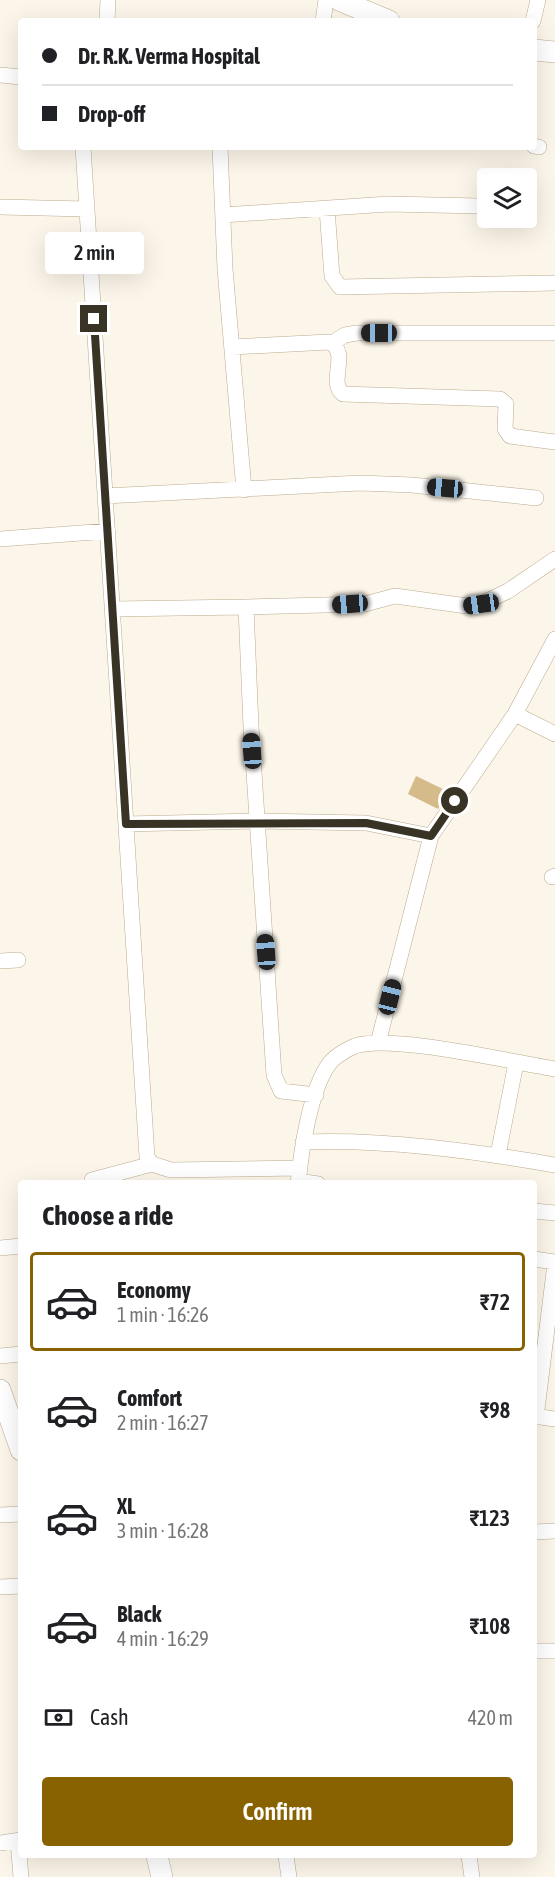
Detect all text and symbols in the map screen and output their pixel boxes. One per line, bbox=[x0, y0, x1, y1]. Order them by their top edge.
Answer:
text: Dr. R.K. Verma Hospital bbox=[78, 43, 260, 69]
text: Drop-off bbox=[78, 101, 145, 127]
map controls bbox=[477, 168, 537, 228]
button: layers bbox=[477, 168, 537, 228]
callout: 2 min bbox=[44, 232, 144, 274]
text: 2 min bbox=[74, 241, 115, 264]
route end bbox=[80, 305, 107, 332]
car bbox=[361, 324, 397, 342]
car bbox=[426, 477, 464, 499]
car bbox=[462, 593, 500, 615]
car bbox=[331, 594, 369, 614]
car bbox=[242, 732, 262, 770]
route start bbox=[441, 787, 468, 814]
car bbox=[256, 933, 276, 971]
car bbox=[377, 977, 403, 1017]
text: Choose a ride bbox=[42, 1200, 174, 1231]
icon: car bbox=[45, 1275, 99, 1329]
text: Economy bbox=[117, 1277, 191, 1303]
text: ₹72 bbox=[480, 1289, 510, 1315]
text: 1 min · 16:26 bbox=[117, 1303, 209, 1326]
icon: car bbox=[45, 1383, 99, 1437]
text: Comfort bbox=[117, 1385, 182, 1411]
text: ₹98 bbox=[480, 1397, 510, 1423]
text: 2 min · 16:27 bbox=[117, 1411, 209, 1434]
icon: car bbox=[45, 1491, 99, 1545]
text: XL bbox=[117, 1493, 135, 1519]
text: ₹123 bbox=[470, 1505, 510, 1531]
text: 3 min · 16:28 bbox=[117, 1519, 209, 1542]
icon: car bbox=[45, 1599, 99, 1653]
text: Black bbox=[117, 1601, 161, 1627]
text: ₹108 bbox=[470, 1613, 510, 1639]
text: 4 min · 16:29 bbox=[117, 1627, 209, 1650]
icon: cash bbox=[42, 1701, 75, 1734]
text: Cash bbox=[90, 1704, 129, 1730]
text: 420 m bbox=[468, 1706, 513, 1729]
button: Confirm bbox=[42, 1777, 513, 1846]

